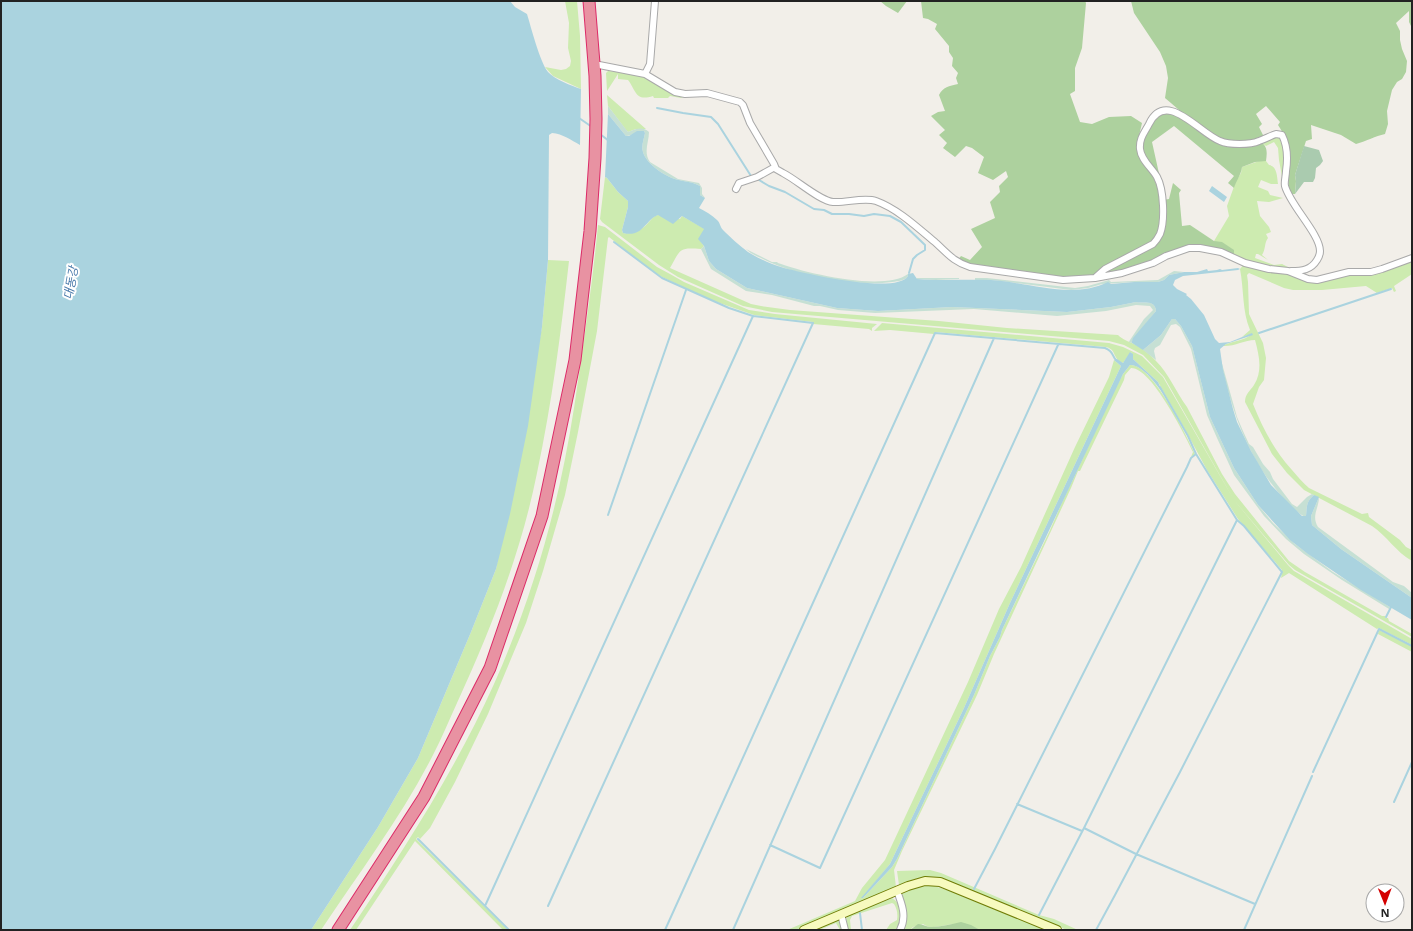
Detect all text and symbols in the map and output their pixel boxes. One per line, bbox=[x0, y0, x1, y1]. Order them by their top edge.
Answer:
water label: 대동강 bbox=[59, 263, 82, 301]
north arrow bbox=[1365, 883, 1405, 923]
text: N bbox=[1381, 906, 1390, 921]

